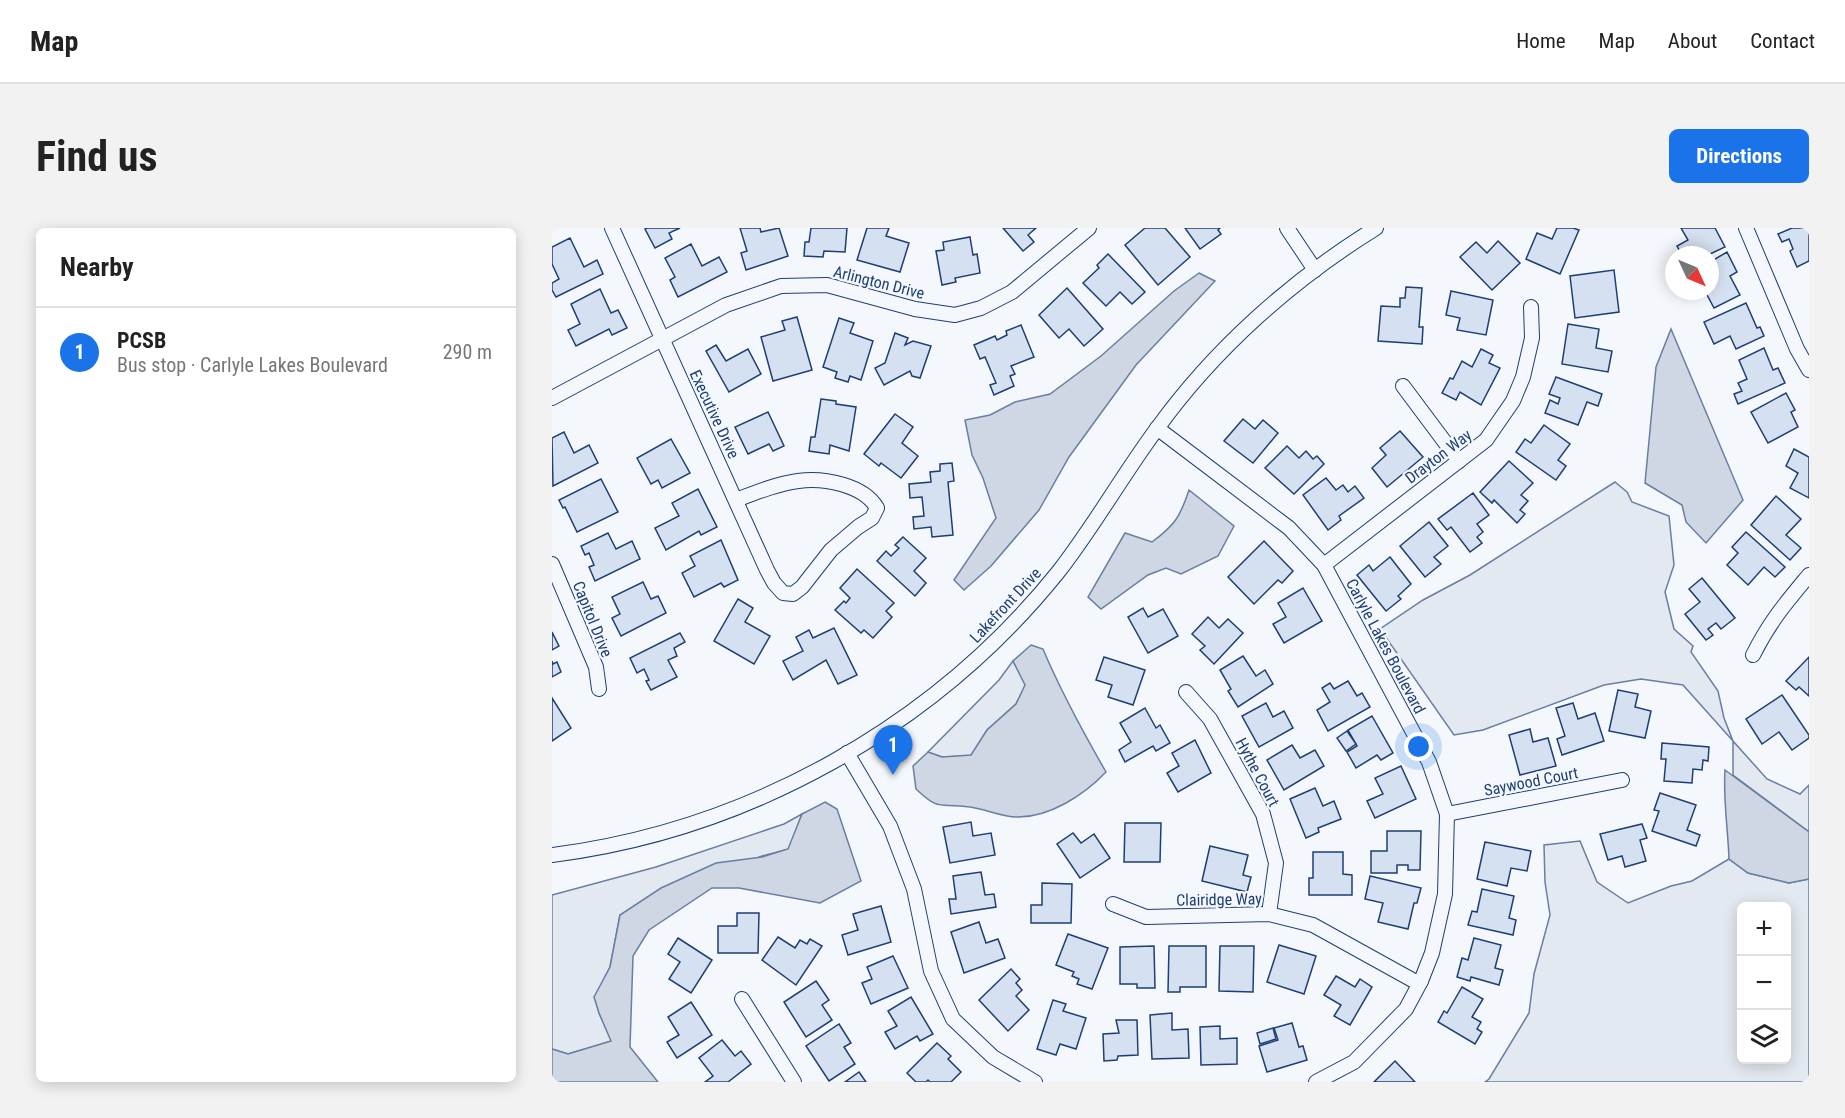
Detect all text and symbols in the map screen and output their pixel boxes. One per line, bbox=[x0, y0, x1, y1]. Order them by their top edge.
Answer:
text: Map bbox=[30, 25, 78, 58]
text: Home bbox=[1516, 29, 1566, 53]
text: Map bbox=[1599, 29, 1635, 53]
text: About bbox=[1668, 29, 1717, 53]
text: Contact bbox=[1750, 29, 1815, 53]
button: Directions bbox=[1669, 129, 1809, 183]
text: Find us bbox=[36, 132, 157, 181]
north arrow bbox=[1665, 246, 1719, 300]
text: Nearby bbox=[60, 252, 134, 282]
street label: Arlington Drive bbox=[831, 262, 926, 303]
text: PCSB bbox=[117, 328, 166, 353]
text: 1 bbox=[74, 340, 85, 364]
text: 290 m bbox=[443, 340, 492, 364]
text: Bus stop · Carlyle Lakes Boulevard bbox=[117, 353, 388, 377]
street label: Executive Drive bbox=[686, 367, 743, 462]
street label: Drayton Way bbox=[1401, 425, 1475, 487]
street label: Lakefront Drive bbox=[966, 564, 1045, 647]
street label: Carlyle Lakes Boulevard bbox=[1342, 575, 1429, 717]
street label: Capitol Drive bbox=[569, 578, 616, 660]
pin: 1 bbox=[874, 726, 912, 775]
your location bbox=[1404, 732, 1433, 761]
street label: Hythe Court bbox=[1232, 735, 1284, 810]
street label: Saywood Court bbox=[1482, 763, 1580, 800]
street label: Clairidge Way bbox=[1176, 889, 1262, 910]
map controls bbox=[1737, 902, 1791, 1064]
button: + bbox=[1737, 902, 1791, 956]
button: − bbox=[1737, 956, 1791, 1010]
button: layers bbox=[1737, 1010, 1791, 1064]

